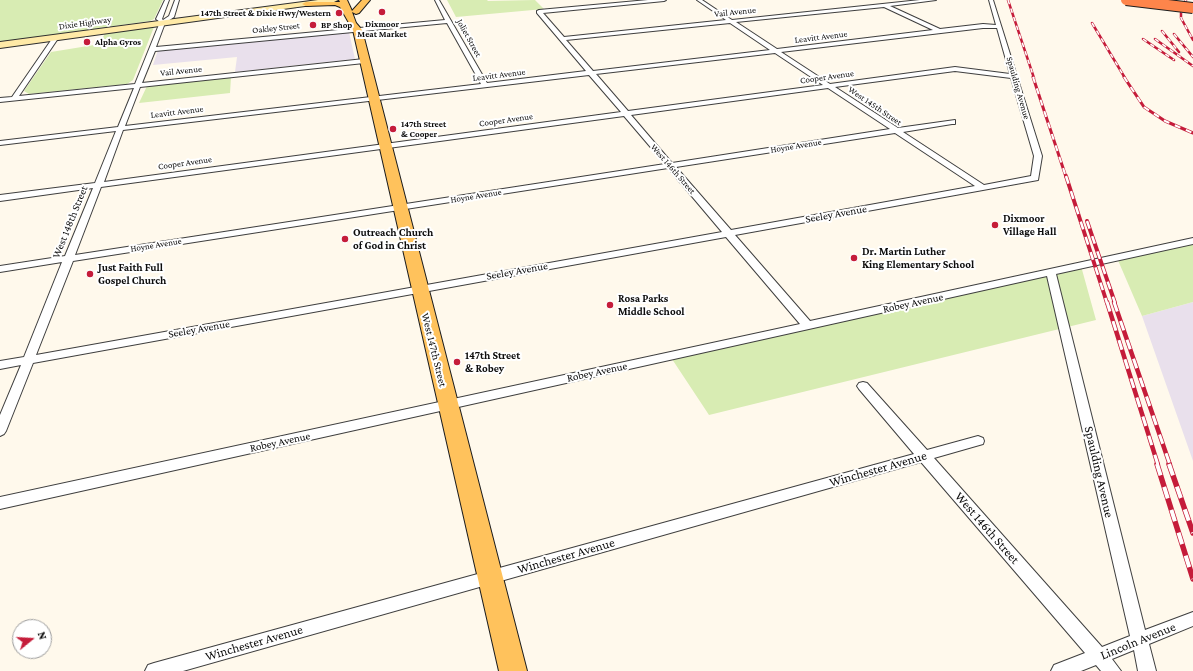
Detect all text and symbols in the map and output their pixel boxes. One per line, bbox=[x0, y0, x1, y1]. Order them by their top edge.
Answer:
street label: Vail Avenue bbox=[714, 4, 756, 20]
marker: Dixmoor Meat Market bbox=[377, 7, 387, 17]
place label: 147th Street & Dixie Hwy/Western bbox=[201, 8, 331, 18]
marker: 147th Street & Dixie Hwy/Western bbox=[334, 8, 344, 18]
street label: Dixie Highway bbox=[58, 14, 112, 32]
street label: Joliet Street bbox=[454, 17, 484, 59]
place label: Dixmoor Meat Market bbox=[357, 19, 407, 40]
street label: Oakley Street bbox=[252, 20, 300, 36]
marker: BP Shop bbox=[308, 20, 318, 30]
place label: BP Shop bbox=[321, 20, 352, 30]
street label: Leavitt Avenue bbox=[794, 28, 848, 46]
marker: Alpha Gyros bbox=[82, 37, 92, 47]
place label: Alpha Gyros bbox=[95, 37, 141, 47]
street label: Spaulding Avenue bbox=[1004, 55, 1032, 121]
street label: Vail Avenue bbox=[160, 63, 202, 79]
street label: Leavitt Avenue bbox=[472, 66, 526, 84]
street label: Cooper Avenue bbox=[799, 68, 855, 86]
street label: West 145th Street bbox=[846, 84, 904, 128]
street label: Leavitt Avenue bbox=[150, 103, 204, 121]
street label: Cooper Avenue bbox=[478, 111, 534, 129]
place label: 147th Street & Cooper bbox=[401, 119, 446, 140]
marker: 147th Street & Cooper bbox=[388, 124, 398, 134]
street label: Hoyne Avenue bbox=[770, 137, 822, 155]
street label: West 146th Street bbox=[648, 142, 698, 196]
street label: Cooper Avenue bbox=[157, 154, 213, 172]
street label: West 148th Street bbox=[49, 184, 91, 260]
street label: Hoyne Avenue bbox=[450, 187, 502, 205]
street label: Seeley Avenue bbox=[804, 202, 868, 226]
place label: Dixmoor Village Hall bbox=[1003, 212, 1056, 238]
marker: Dixmoor Village Hall bbox=[990, 220, 1000, 230]
place label: Outreach Church of God in Christ bbox=[353, 226, 433, 252]
marker: Outreach Church of God in Christ bbox=[340, 234, 350, 244]
street label: Hoyne Avenue bbox=[130, 236, 182, 254]
place label: Dr. Martin Luther King Elementary School bbox=[862, 245, 974, 271]
marker: Dr. Martin Luther King Elementary School bbox=[849, 253, 859, 263]
street label: Seeley Avenue bbox=[485, 259, 549, 283]
place label: Just Faith Full Gospel Church bbox=[98, 261, 166, 287]
marker: Just Faith Full Gospel Church bbox=[85, 269, 95, 279]
street label: Robey Avenue bbox=[882, 290, 944, 316]
place label: Rosa Parks Middle School bbox=[618, 292, 685, 318]
marker: Rosa Parks Middle School bbox=[605, 300, 615, 310]
street label: West 147th Street bbox=[418, 312, 450, 388]
street label: Seeley Avenue bbox=[167, 317, 231, 341]
place label: 147th Street & Robey bbox=[465, 349, 520, 375]
marker: 147th Street & Robey bbox=[452, 357, 462, 367]
street label: Robey Avenue bbox=[566, 359, 628, 385]
street label: Spaulding Avenue bbox=[1081, 425, 1117, 519]
street label: Robey Avenue bbox=[249, 429, 311, 455]
street label: Winchester Avenue bbox=[828, 448, 928, 490]
street label: West 146th Street bbox=[951, 489, 1023, 567]
street label: Winchester Avenue bbox=[516, 535, 616, 577]
north arrow bbox=[12, 619, 52, 659]
street label: Lincoln Avenue bbox=[1098, 619, 1178, 663]
street label: Winchester Avenue bbox=[204, 622, 304, 664]
text: N bbox=[36, 630, 49, 641]

